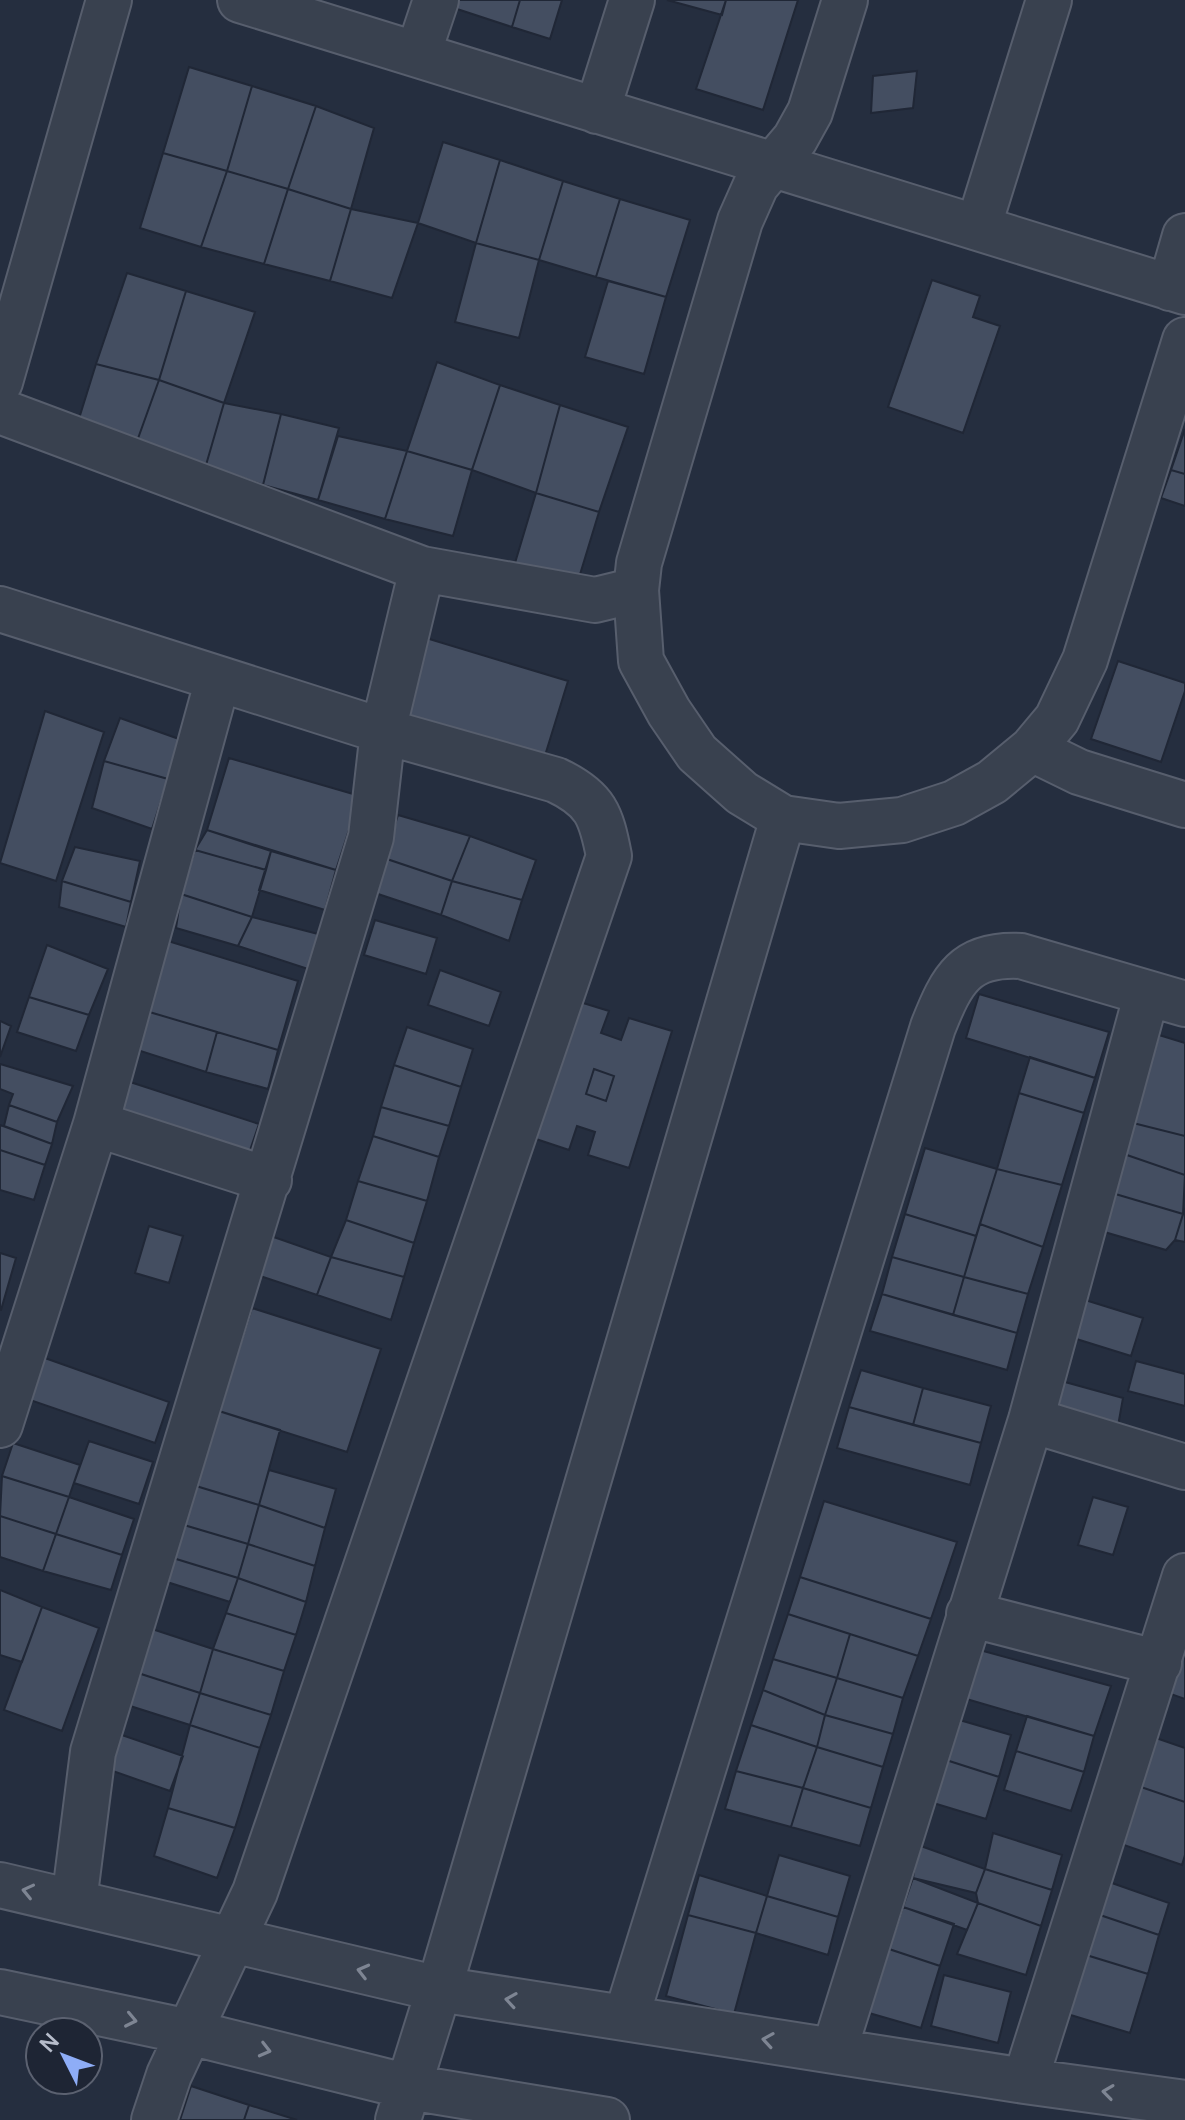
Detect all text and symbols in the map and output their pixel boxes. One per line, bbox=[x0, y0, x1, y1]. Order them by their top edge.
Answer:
one-way arrow bbox=[22, 1883, 36, 1900]
one-way arrow bbox=[357, 1963, 370, 1980]
one-way arrow bbox=[504, 1992, 518, 2009]
one-way arrow bbox=[124, 2011, 137, 2028]
north arrow bbox=[24, 2016, 104, 2096]
text: N bbox=[33, 2027, 66, 2059]
one-way arrow bbox=[761, 2033, 774, 2050]
one-way arrow bbox=[258, 2041, 272, 2058]
one-way arrow bbox=[1101, 2084, 1114, 2101]

